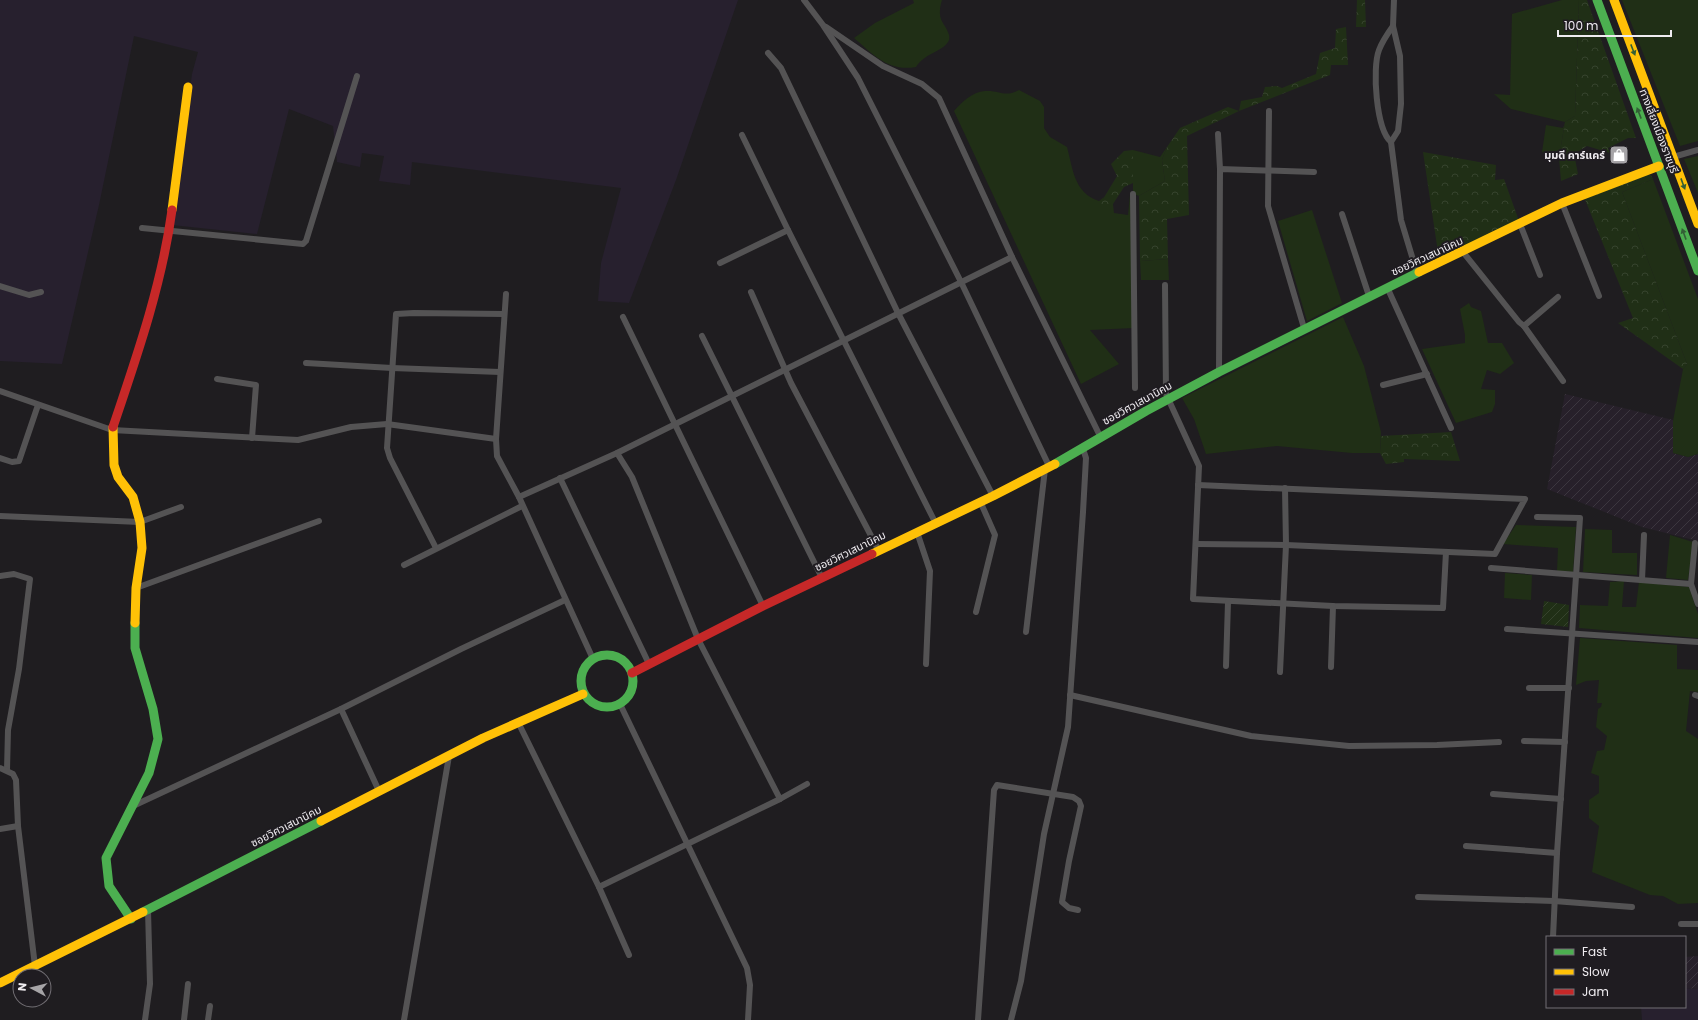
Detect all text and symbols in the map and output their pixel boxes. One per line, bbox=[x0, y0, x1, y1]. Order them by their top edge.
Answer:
scale bar bbox=[1558, 12, 1671, 38]
text: 100 m bbox=[1564, 17, 1598, 34]
one-way arrow bbox=[1630, 44, 1636, 56]
street label: ทางเลี่ยงเมืองราชบุรี bbox=[1636, 87, 1683, 176]
one-way arrow bbox=[1636, 106, 1642, 118]
shop icon: มุมดี คาร์แคร์ bbox=[1608, 144, 1630, 166]
place label: มุมดี คาร์แคร์ bbox=[1544, 147, 1605, 163]
one-way arrow bbox=[1681, 179, 1687, 191]
one-way arrow bbox=[1681, 228, 1687, 240]
street label: ซอยวิศวเสนานิคม bbox=[1388, 232, 1466, 280]
street label: ซอยวิศวเสนานิคม bbox=[1099, 377, 1175, 429]
street label: ซอยวิศวเสนานิคม bbox=[812, 527, 888, 575]
street label: ซอยวิศวเสนานิคม bbox=[248, 801, 324, 851]
legend bbox=[1546, 936, 1686, 1008]
text: Fast bbox=[1582, 943, 1607, 960]
text: Slow bbox=[1582, 963, 1610, 980]
north arrow bbox=[12, 968, 52, 1008]
text: N bbox=[14, 982, 31, 992]
text: Jam bbox=[1582, 983, 1609, 1000]

